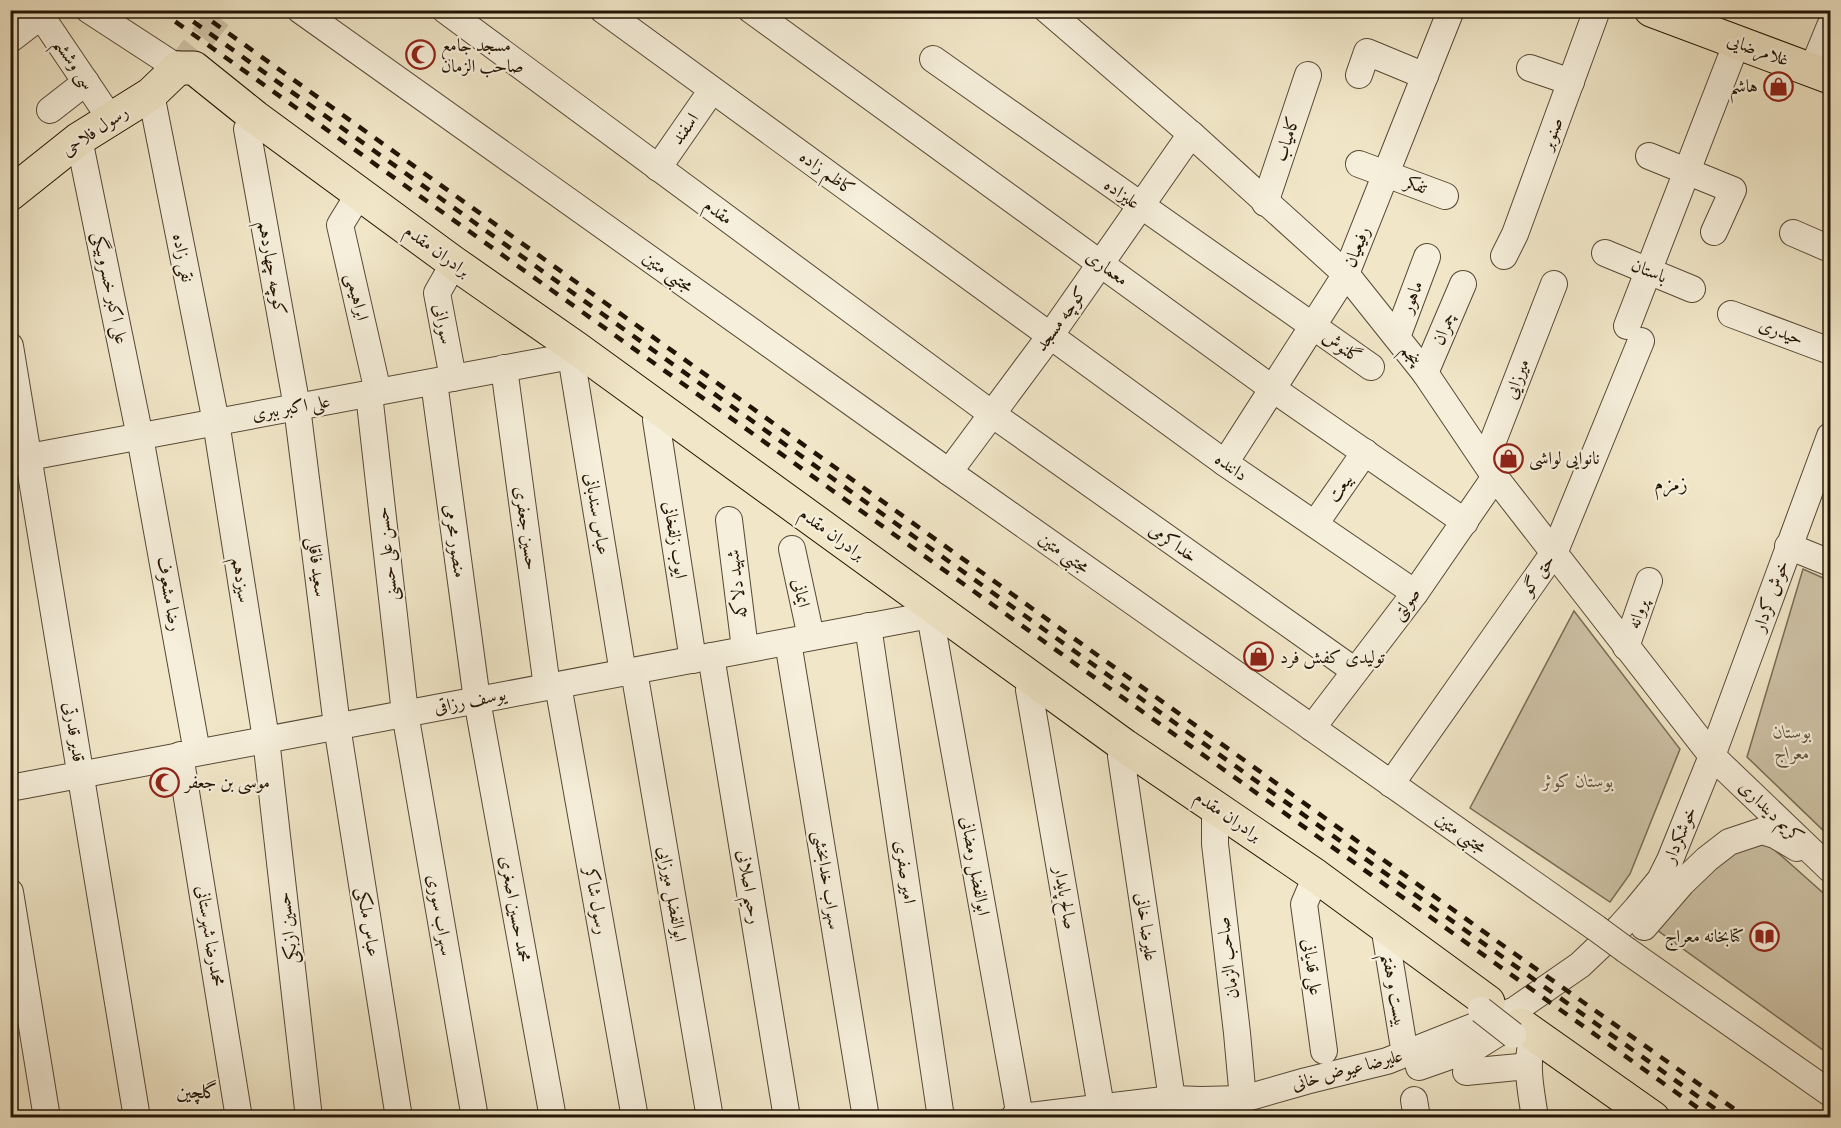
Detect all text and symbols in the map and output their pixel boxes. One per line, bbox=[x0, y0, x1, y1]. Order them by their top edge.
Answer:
street label: غلامرضایی bbox=[1724, 28, 1792, 73]
street label: سی وششم bbox=[43, 34, 100, 98]
place label: مسجد جامع صاحب الزمان bbox=[441, 34, 524, 78]
mosque icon: مسجد جامع صاحب الزمان bbox=[404, 39, 436, 71]
shop icon: هاشم bbox=[1763, 70, 1795, 102]
place label: هاشم bbox=[1729, 75, 1758, 104]
street label: رسول فلاحی bbox=[57, 100, 133, 162]
street label: اسفند bbox=[666, 108, 704, 149]
street label: کامیاب bbox=[1269, 114, 1305, 164]
street label: صنوبر bbox=[1535, 114, 1568, 155]
street label: کاظم زاده bbox=[792, 145, 859, 205]
street label: تفکر bbox=[1400, 170, 1431, 200]
street label: علیزاده bbox=[1099, 173, 1145, 215]
street label: مقدم bbox=[697, 194, 737, 233]
street label: کوچه چهاردهم bbox=[247, 219, 292, 318]
street label: برادران مقدم bbox=[397, 219, 475, 286]
street label: رفیعیان bbox=[1338, 223, 1376, 271]
street label: علی اکبر خسروبیگی bbox=[86, 230, 133, 346]
street label: نقی زاده bbox=[166, 232, 199, 285]
street label: معماری bbox=[1081, 245, 1133, 291]
street label: مجتبی متین bbox=[636, 246, 698, 300]
street label: باستان bbox=[1628, 253, 1670, 289]
street label: ابراهیمی bbox=[340, 271, 374, 323]
street label: ماهور bbox=[1395, 278, 1429, 318]
street label: کوچه مسجد bbox=[1030, 282, 1093, 357]
street label: سورانی bbox=[428, 302, 458, 346]
street label: چمران bbox=[1427, 309, 1461, 349]
street label: حیدری bbox=[1756, 313, 1806, 351]
street label: گلنوش bbox=[1318, 325, 1366, 369]
street label: پنجم bbox=[1391, 339, 1427, 375]
street label: میرزایی bbox=[1499, 356, 1535, 402]
street label: علی اکبر ببری bbox=[250, 390, 332, 427]
shop icon: نانوایی لواشی bbox=[1492, 442, 1524, 474]
place label: نانوایی لواشی bbox=[1529, 447, 1600, 471]
street label: داننده bbox=[1210, 448, 1252, 486]
street label: بیعت bbox=[1322, 469, 1358, 507]
street label: عباس سندبانی bbox=[579, 471, 615, 557]
district label: زمزم bbox=[1654, 471, 1688, 501]
street label: حسین جعفری bbox=[509, 485, 543, 571]
street label: ایوب زلفخانی bbox=[658, 500, 692, 580]
street label: برادران مقدم bbox=[792, 502, 870, 569]
street label: منصور محرمی bbox=[438, 503, 472, 579]
street label: حسن علی حسنی bbox=[371, 506, 404, 602]
street label: خداکرمی bbox=[1144, 518, 1202, 568]
street label: مجتبی متین bbox=[1032, 527, 1094, 581]
street label: سعید فاقلی bbox=[301, 536, 332, 598]
street label: شهید دلاکه bbox=[721, 548, 753, 620]
street label: حق گو bbox=[1515, 550, 1560, 601]
street label: رضا مشعوف bbox=[151, 555, 187, 633]
street label: سیزدهم bbox=[221, 556, 256, 605]
street label: خوش کردار bbox=[1747, 557, 1794, 637]
street label: ایمانی bbox=[787, 576, 815, 610]
street label: صولتی bbox=[1386, 583, 1427, 626]
street label: پروانه bbox=[1622, 594, 1654, 632]
shop icon: تولیدی کفش فرد bbox=[1243, 641, 1275, 673]
place label: تولیدی کفش فرد bbox=[1280, 646, 1385, 669]
street label: یوسف رزاقی bbox=[432, 682, 509, 719]
street label: قدیر قدرتی bbox=[58, 700, 90, 764]
park label: بوستان معراج bbox=[1773, 721, 1812, 769]
mosque icon: موسی بن جعفر bbox=[148, 766, 180, 798]
park label: بوستان کوثر bbox=[1540, 770, 1614, 793]
place label: موسی بن جعفر bbox=[183, 771, 270, 795]
street label: کریم دینداری bbox=[1731, 776, 1808, 851]
street label: برادران مقدم bbox=[1188, 785, 1266, 850]
street label: خوشکردار bbox=[1657, 803, 1702, 869]
street label: مجتبی متین bbox=[1429, 807, 1491, 861]
street label: ابوالفضل رمضانی bbox=[954, 815, 995, 918]
street label: سهراب خدابخشی bbox=[807, 829, 846, 931]
street label: امیر صفری bbox=[889, 839, 921, 905]
street label: ابوالفضل میرزایی bbox=[651, 844, 692, 944]
street label: رحیم اصلانی bbox=[726, 848, 766, 927]
street label: محمد حسین اصغری bbox=[494, 854, 536, 964]
street label: صالح پایدار bbox=[1044, 863, 1082, 932]
street label: رسول شاکر bbox=[578, 864, 613, 936]
street label: سهراب سوری bbox=[422, 872, 458, 958]
street label: محمدرضا شهرستانی bbox=[191, 884, 229, 988]
street label: عباس ملکی bbox=[350, 886, 385, 958]
street label: حسین ازبکی bbox=[272, 890, 305, 966]
street label: علیرضا خانی bbox=[1130, 891, 1162, 963]
street label: صاحب الزمان bbox=[1212, 916, 1244, 1000]
library icon: کتابخانه معراج bbox=[1749, 920, 1781, 952]
place label: کتابخانه معراج bbox=[1664, 925, 1744, 952]
street label: علی قدیانی bbox=[1296, 937, 1327, 997]
street label: بیست و هفتم bbox=[1370, 951, 1412, 1030]
street label: علیرضا عیوض خانی bbox=[1289, 1044, 1405, 1096]
district label: گلچین bbox=[176, 1079, 218, 1105]

